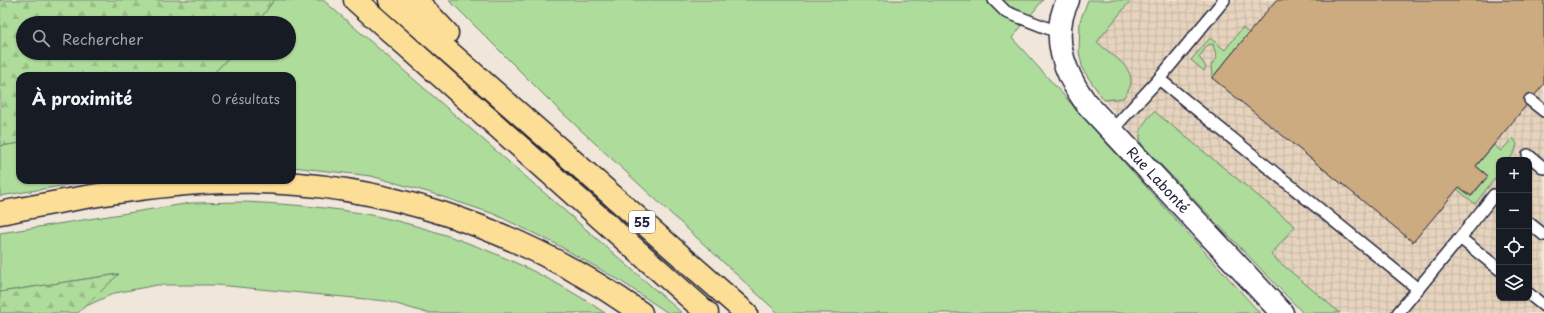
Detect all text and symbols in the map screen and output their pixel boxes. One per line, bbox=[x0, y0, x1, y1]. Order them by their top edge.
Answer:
search box bbox=[16, 16, 296, 60]
icon: search bbox=[30, 27, 52, 49]
text: Rechercher bbox=[62, 27, 143, 50]
text: À proximité bbox=[32, 85, 132, 111]
text: 0 résultats bbox=[212, 89, 280, 108]
street label: Rue Labonté bbox=[1122, 142, 1195, 218]
map controls bbox=[1496, 157, 1532, 301]
button: + bbox=[1496, 157, 1532, 193]
button: − bbox=[1496, 193, 1532, 229]
road number: 55 bbox=[629, 211, 655, 233]
button: locate bbox=[1496, 229, 1532, 265]
button: layers bbox=[1496, 265, 1532, 301]

